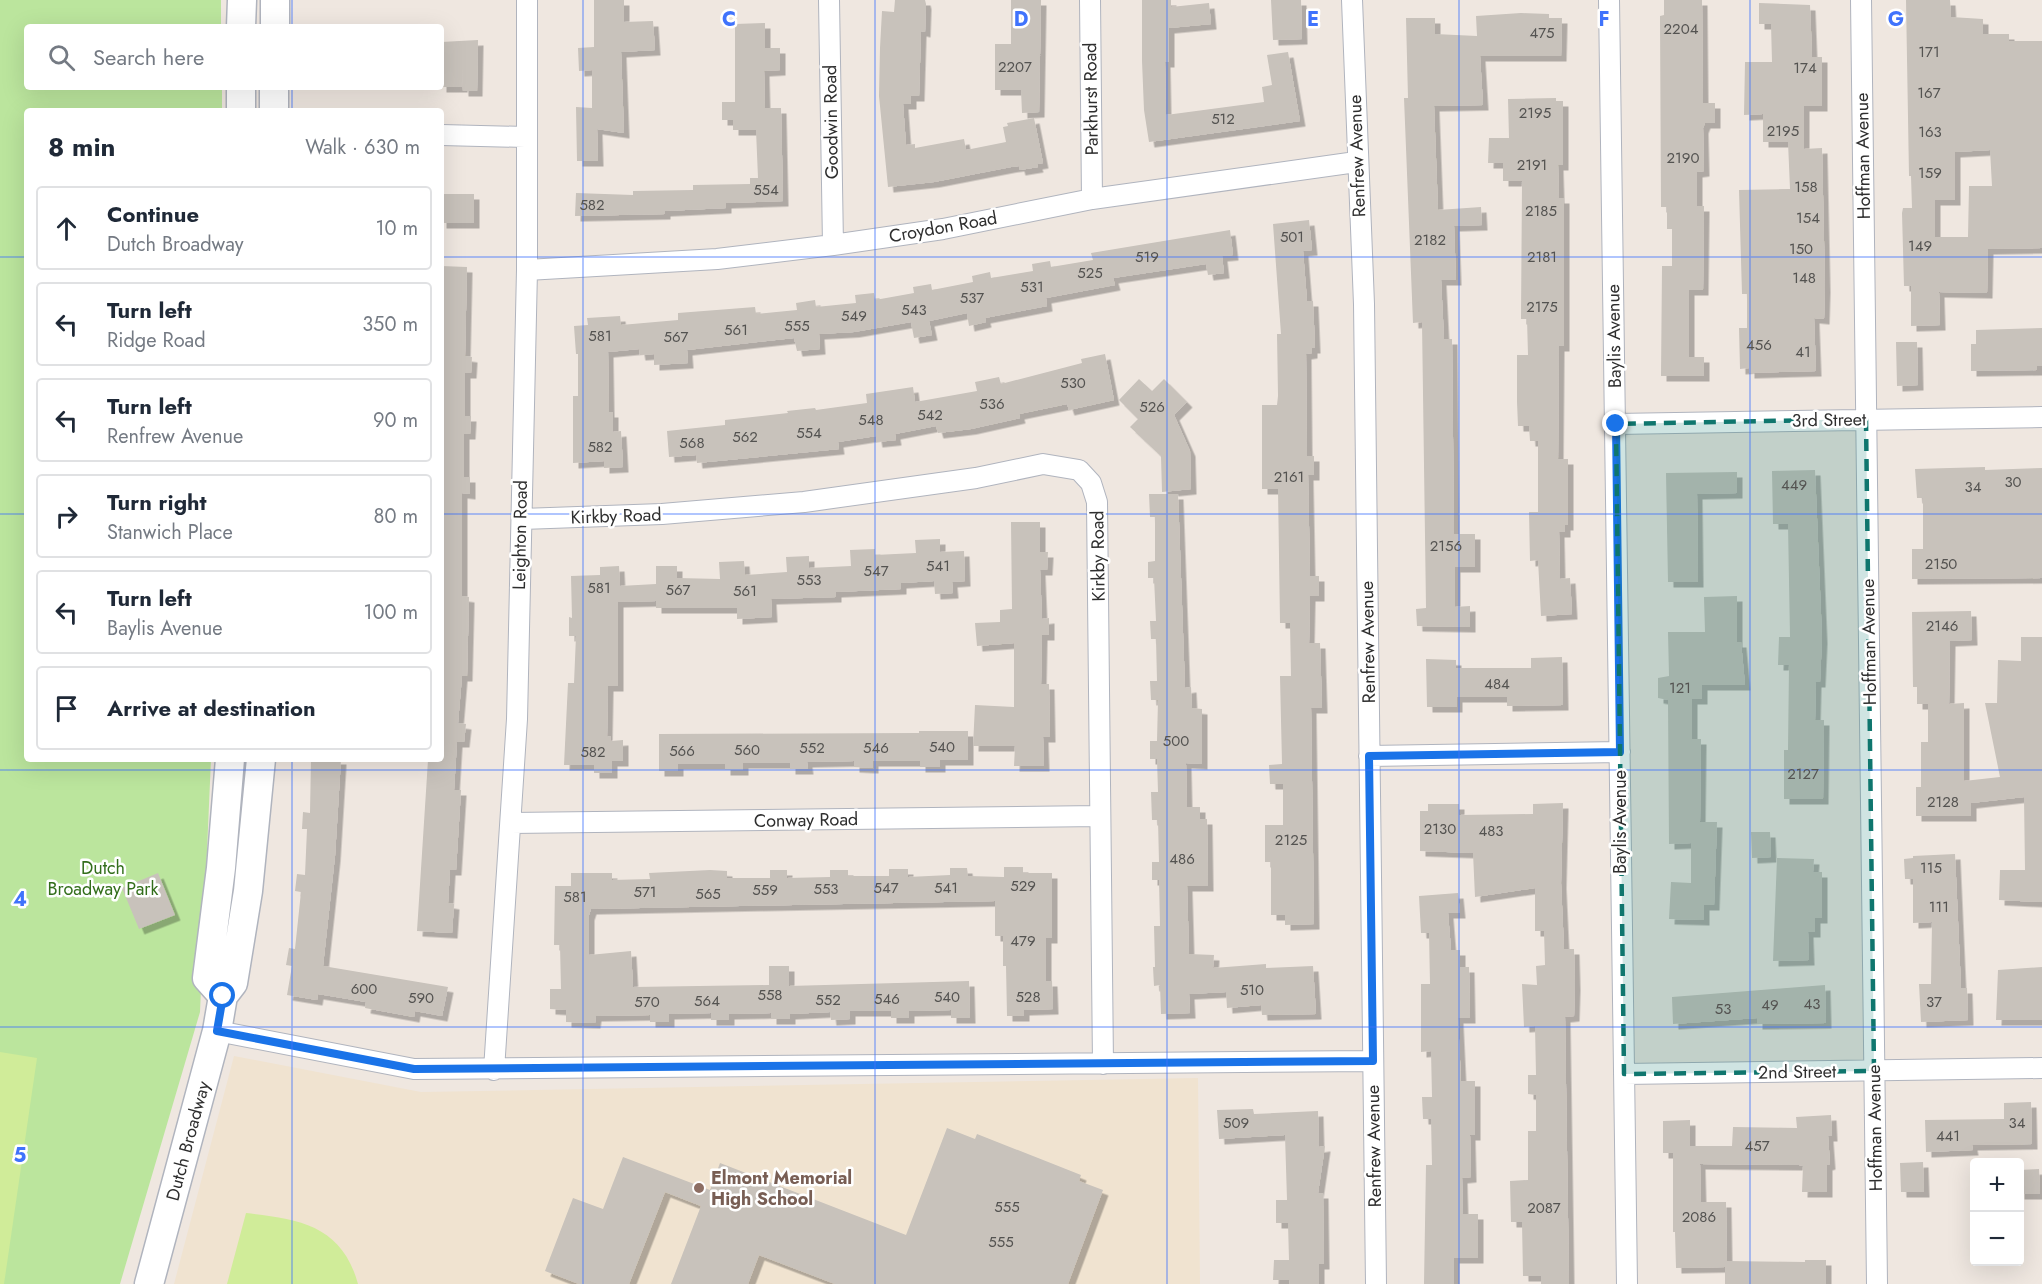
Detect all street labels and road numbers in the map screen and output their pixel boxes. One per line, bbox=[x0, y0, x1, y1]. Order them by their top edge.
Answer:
street label: Parkhurst Road bbox=[1077, 42, 1105, 156]
street label: Goodwin Road bbox=[817, 65, 845, 179]
street label: Hoffman Avenue bbox=[1849, 92, 1877, 220]
street label: Renfrew Avenue bbox=[1342, 94, 1372, 218]
street label: Croydon Road bbox=[887, 205, 999, 249]
street label: Baylis Avenue bbox=[1600, 284, 1628, 388]
street label: 3rd Street bbox=[1791, 406, 1867, 434]
street label: Leighton Road bbox=[506, 480, 534, 590]
street label: Kirkby Road bbox=[570, 501, 662, 531]
street label: Kirkby Road bbox=[1084, 510, 1112, 602]
street label: Hoffman Avenue bbox=[1855, 578, 1883, 706]
street label: Renfrew Avenue bbox=[1354, 581, 1382, 703]
street label: Baylis Avenue bbox=[1607, 770, 1633, 874]
street label: Conway Road bbox=[754, 806, 858, 834]
street label: 2nd Street bbox=[1758, 1058, 1837, 1086]
street label: Hoffman Avenue bbox=[1861, 1064, 1889, 1192]
street label: Dutch Broadway bbox=[160, 1078, 216, 1204]
street label: Renfrew Avenue bbox=[1360, 1085, 1388, 1207]

